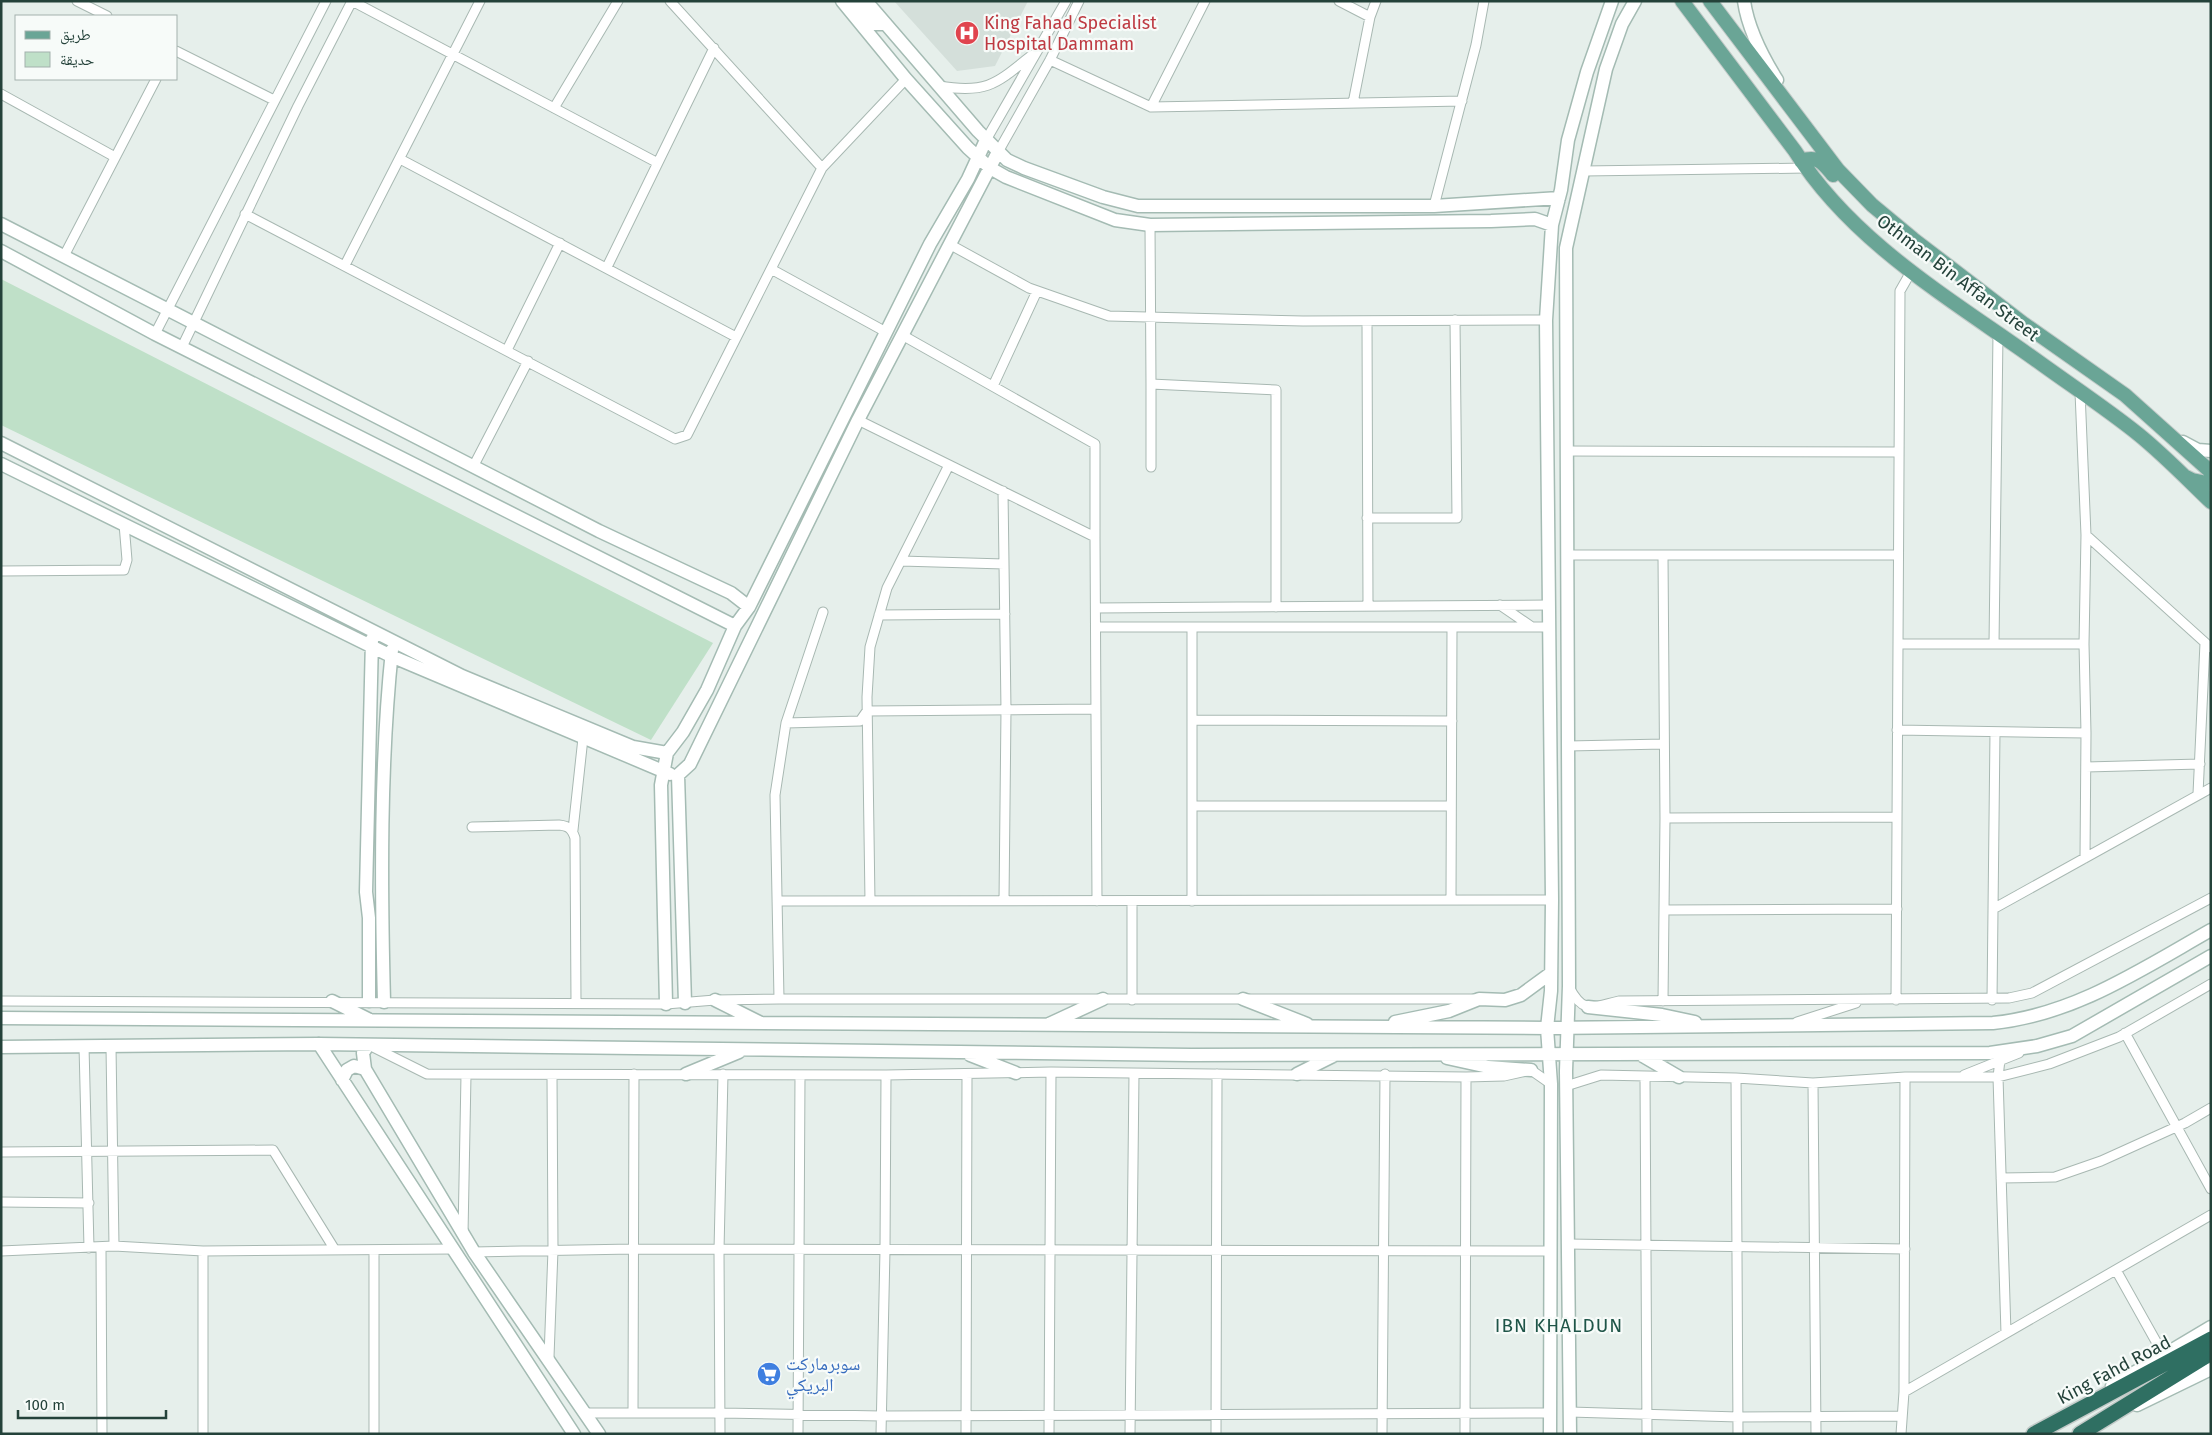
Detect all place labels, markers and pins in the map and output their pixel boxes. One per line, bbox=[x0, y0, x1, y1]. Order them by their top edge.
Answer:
place label: King Fahad Specialist Hospital Dammam bbox=[984, 12, 1157, 55]
hospital icon: King Fahad Specialist Hospital Dammam bbox=[954, 20, 980, 46]
place label: سوبرماركت البريكي bbox=[786, 1353, 860, 1400]
supermarket icon: سوبرماركت البريكي bbox=[756, 1361, 782, 1387]

